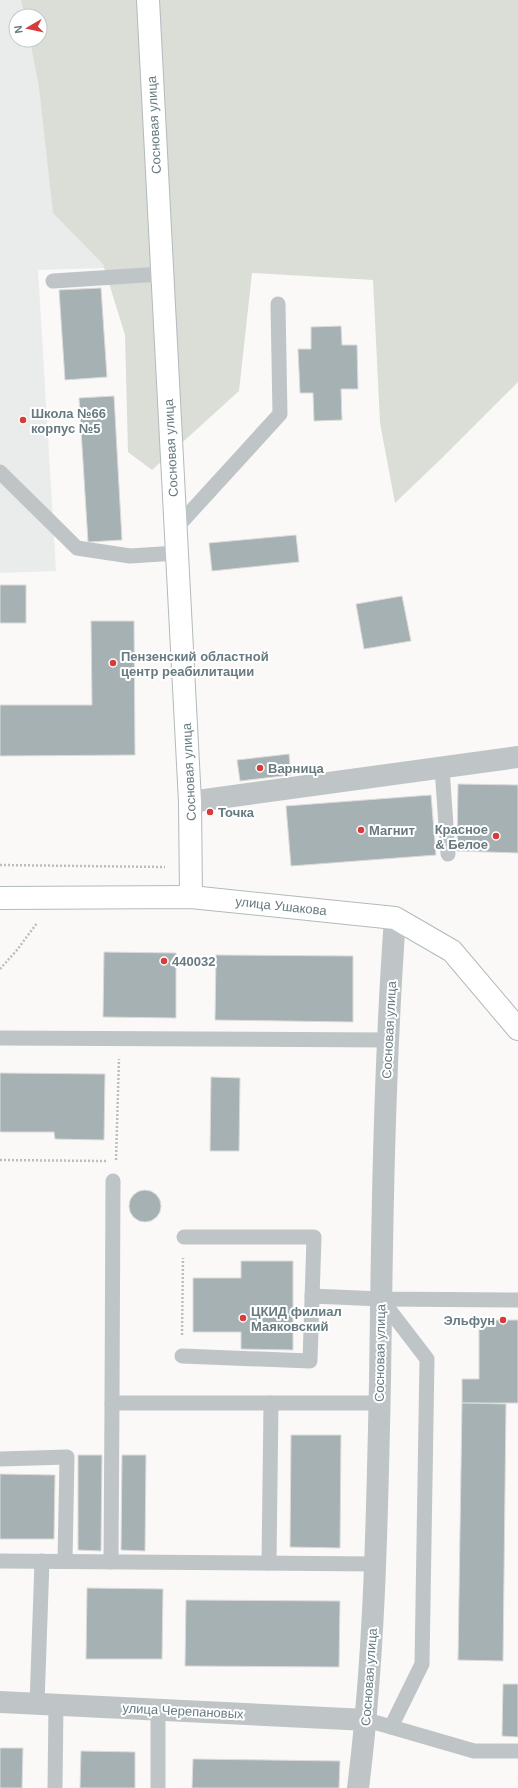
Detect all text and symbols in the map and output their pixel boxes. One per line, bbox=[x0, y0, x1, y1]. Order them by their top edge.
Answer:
north arrow bbox=[8, 8, 48, 48]
text: N bbox=[12, 25, 25, 34]
street label: Сосновая улица bbox=[144, 75, 164, 174]
street label: Сосновая улица bbox=[161, 398, 181, 497]
place label: Школа №66 корпус №5 bbox=[31, 406, 106, 436]
marker: Школа №66 корпус №5 bbox=[18, 415, 28, 425]
place label: Пензенский областной центр реабилитации bbox=[121, 649, 269, 679]
marker: Пензенский областной центр реабилитации bbox=[108, 658, 118, 668]
street label: Сосновая улица bbox=[179, 722, 199, 821]
place label: Варница bbox=[268, 761, 325, 776]
marker: Варница bbox=[255, 763, 265, 773]
place label: Точка bbox=[218, 805, 255, 820]
marker: Точка bbox=[205, 807, 215, 817]
place label: Красное & Белое bbox=[435, 822, 488, 852]
place label: Магнит bbox=[369, 823, 415, 838]
marker: Магнит bbox=[356, 825, 366, 835]
marker: Красное & Белое bbox=[491, 831, 501, 841]
street label: улица Ушакова bbox=[235, 894, 328, 918]
place label: 440032 bbox=[172, 954, 215, 969]
marker: 440032 bbox=[159, 956, 169, 966]
street label: Сосновая улица bbox=[379, 980, 399, 1079]
street label: Сосновая улица bbox=[372, 1303, 388, 1402]
place label: ЦКИД филиал Маяковский bbox=[251, 1304, 342, 1334]
marker: ЦКИД филиал Маяковский bbox=[238, 1313, 248, 1323]
place label: Эльфун bbox=[444, 1313, 495, 1328]
marker: Эльфун bbox=[498, 1315, 508, 1325]
street label: Сосновая улица bbox=[358, 1627, 380, 1726]
street label: улица Черепановых bbox=[122, 1700, 244, 1722]

